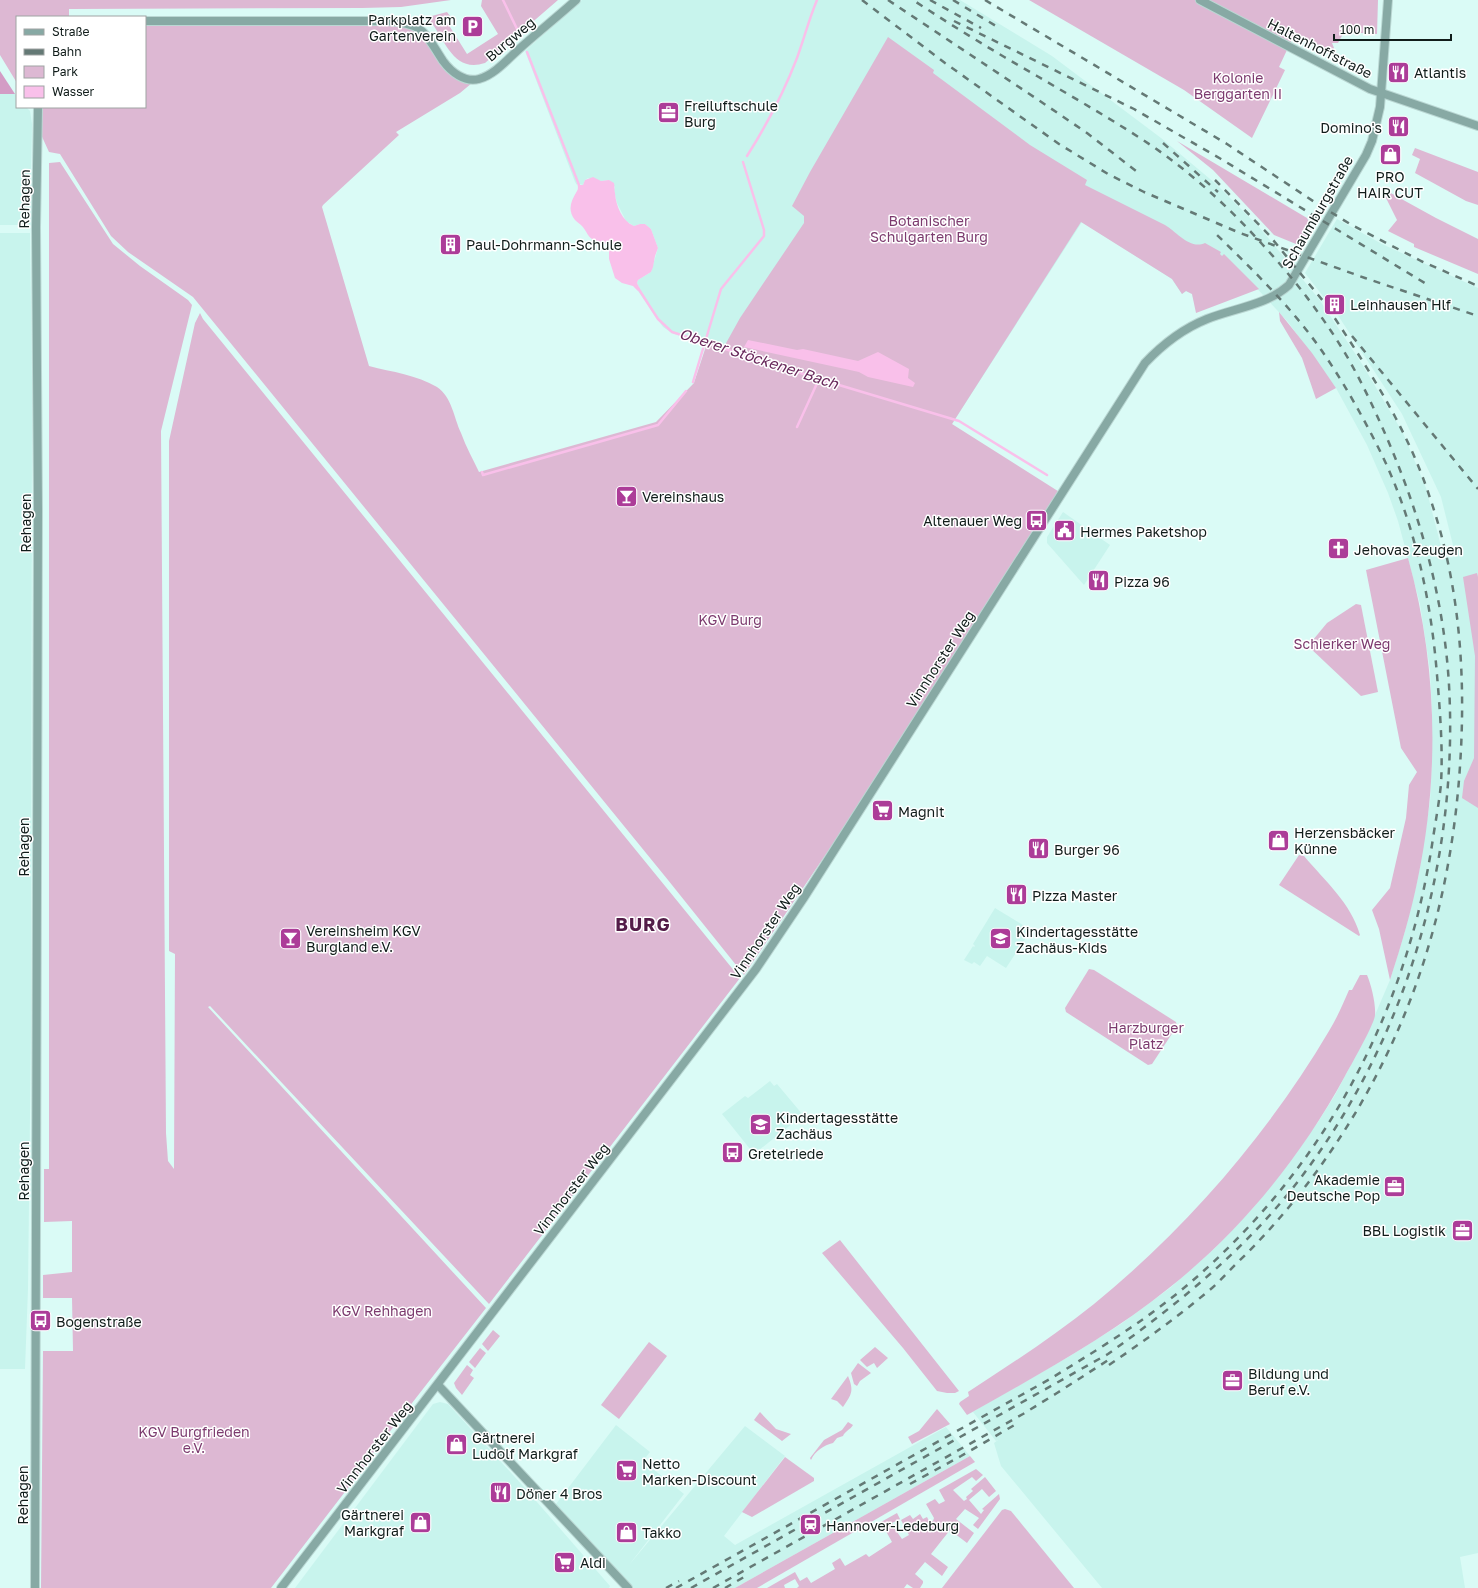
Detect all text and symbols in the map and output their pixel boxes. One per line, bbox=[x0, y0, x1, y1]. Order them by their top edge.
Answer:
place label: Parkplatz am Gartenverein bbox=[368, 11, 456, 44]
street label: Burgweg bbox=[482, 13, 538, 65]
parking icon: Parkplatz am Gartenverein bbox=[459, 14, 485, 40]
street label: Haltenhoffstraße bbox=[1265, 14, 1375, 82]
legend bbox=[16, 16, 146, 108]
scale bar bbox=[1334, 16, 1451, 42]
text: 100 m bbox=[1340, 22, 1374, 37]
text: Straße bbox=[52, 24, 90, 39]
text: Bahn bbox=[52, 44, 82, 59]
restaurant icon: Atlantis bbox=[1385, 59, 1411, 85]
text: Park bbox=[52, 64, 78, 79]
place label: Atlantis bbox=[1414, 64, 1466, 81]
park label: Kolonie Berggarten II bbox=[1194, 69, 1282, 102]
text: Wasser bbox=[52, 84, 95, 99]
place label: Freiluftschule Burg bbox=[684, 97, 778, 130]
office icon: Freiluftschule Burg bbox=[656, 100, 682, 126]
restaurant icon: Domino's bbox=[1385, 114, 1411, 140]
place label: Domino's bbox=[1320, 119, 1382, 136]
shop icon: PRO HAIR CUT bbox=[1377, 141, 1403, 167]
street label: Schaumburgstraße bbox=[1278, 153, 1356, 271]
place label: PRO HAIR CUT bbox=[1357, 168, 1423, 201]
street label: Rehagen bbox=[15, 169, 33, 229]
park label: Botanischer Schulgarten Burg bbox=[870, 212, 988, 245]
building icon: Paul-Dohrmann-Schule bbox=[438, 231, 464, 257]
place label: Paul-Dohrmann-Schule bbox=[466, 236, 622, 253]
building icon: Leinhausen Hlf bbox=[1321, 291, 1347, 317]
place label: Leinhausen Hlf bbox=[1350, 296, 1451, 313]
water label: Oberer Stöckener Bach bbox=[677, 324, 841, 392]
bar icon: Vereinshaus bbox=[613, 483, 639, 509]
place label: Vereinshaus bbox=[642, 488, 724, 505]
street label: Rehagen bbox=[17, 493, 34, 553]
bus stop icon: Altenauer Weg bbox=[1024, 507, 1050, 533]
place label: Altenauer Weg bbox=[923, 512, 1022, 529]
public building icon: Hermes Paketshop bbox=[1051, 518, 1077, 544]
place label: Hermes Paketshop bbox=[1080, 523, 1207, 540]
church icon: Jehovas Zeugen bbox=[1325, 536, 1351, 562]
place label: Jehovas Zeugen bbox=[1354, 541, 1463, 558]
restaurant icon: Pizza 96 bbox=[1086, 568, 1112, 594]
place label: Pizza 96 bbox=[1114, 573, 1170, 590]
street label: Vinnhorster Weg bbox=[902, 607, 978, 711]
park label: KGV Burg bbox=[698, 611, 762, 628]
park label: Schierker Weg bbox=[1294, 635, 1390, 652]
supermarket icon: Magnit bbox=[870, 798, 896, 824]
place label: Magnit bbox=[898, 803, 945, 820]
street label: Rehagen bbox=[15, 817, 32, 877]
place label: Herzensbäcker Künne bbox=[1294, 824, 1396, 857]
shop icon: Herzensbäcker Künne bbox=[1266, 827, 1292, 853]
restaurant icon: Burger 96 bbox=[1026, 836, 1052, 862]
place label: Burger 96 bbox=[1054, 841, 1120, 858]
street label: Vinnhorster Weg bbox=[726, 880, 804, 982]
restaurant icon: Pizza Master bbox=[1004, 882, 1030, 908]
place label: Pizza Master bbox=[1032, 887, 1118, 904]
district label: BURG bbox=[615, 913, 671, 935]
place label: Vereinsheim KGV Burgland e.V. bbox=[306, 922, 421, 955]
place label: Kindertagesstätte Zachäus-Kids bbox=[1016, 923, 1138, 956]
bar icon: Vereinsheim KGV Burgland e.V. bbox=[277, 925, 303, 951]
school or university icon: Kindertagesstätte Zachäus-Kids bbox=[987, 926, 1013, 952]
park label: Harzburger Platz bbox=[1108, 1019, 1184, 1052]
place label: Kindertagesstätte Zachäus bbox=[776, 1109, 898, 1142]
school or university icon: Kindertagesstätte Zachäus bbox=[747, 1112, 773, 1138]
street label: Vinnhorster Weg bbox=[530, 1139, 612, 1239]
bus stop icon: Gretelriede bbox=[720, 1140, 746, 1166]
street label: Rehagen bbox=[15, 1141, 32, 1201]
place label: Gretelriede bbox=[748, 1145, 824, 1162]
place label: Akademie Deutsche Pop bbox=[1287, 1171, 1380, 1204]
office icon: Akademie Deutsche Pop bbox=[1382, 1174, 1408, 1200]
office icon: BBL Logistik bbox=[1449, 1217, 1475, 1243]
place label: BBL Logistik bbox=[1362, 1222, 1446, 1239]
park label: KGV Rehhagen bbox=[332, 1302, 432, 1319]
bus stop icon: Bogenstraße bbox=[28, 1308, 54, 1334]
place label: Bogenstraße bbox=[56, 1313, 142, 1330]
place label: Bildung und Beruf e.V. bbox=[1248, 1365, 1329, 1398]
office icon: Bildung und Beruf e.V. bbox=[1220, 1368, 1246, 1394]
street label: Vinnhorster Weg bbox=[333, 1397, 415, 1497]
park label: KGV Burgfrieden e.V. bbox=[138, 1423, 250, 1456]
place label: Gärtnerei Ludolf Markgraf bbox=[472, 1429, 578, 1462]
shop icon: Gärtnerei Ludolf Markgraf bbox=[443, 1432, 469, 1458]
place label: Netto Marken-Discount bbox=[642, 1455, 757, 1488]
supermarket icon: Netto Marken-Discount bbox=[614, 1458, 640, 1484]
street label: Rehagen bbox=[14, 1465, 31, 1525]
restaurant icon: Döner 4 Bros bbox=[488, 1480, 514, 1506]
place label: Döner 4 Bros bbox=[516, 1485, 602, 1502]
place label: Gärtnerei Markgraf bbox=[341, 1506, 404, 1539]
shop icon: Gärtnerei Markgraf bbox=[407, 1509, 433, 1535]
station icon: Hannover-Ledeburg bbox=[798, 1512, 824, 1538]
place label: Hannover-Ledeburg bbox=[826, 1517, 959, 1534]
shop icon: Takko bbox=[614, 1519, 640, 1545]
place label: Takko bbox=[642, 1524, 681, 1541]
supermarket icon: Aldi bbox=[552, 1549, 578, 1575]
place label: Aldi bbox=[580, 1554, 606, 1571]

